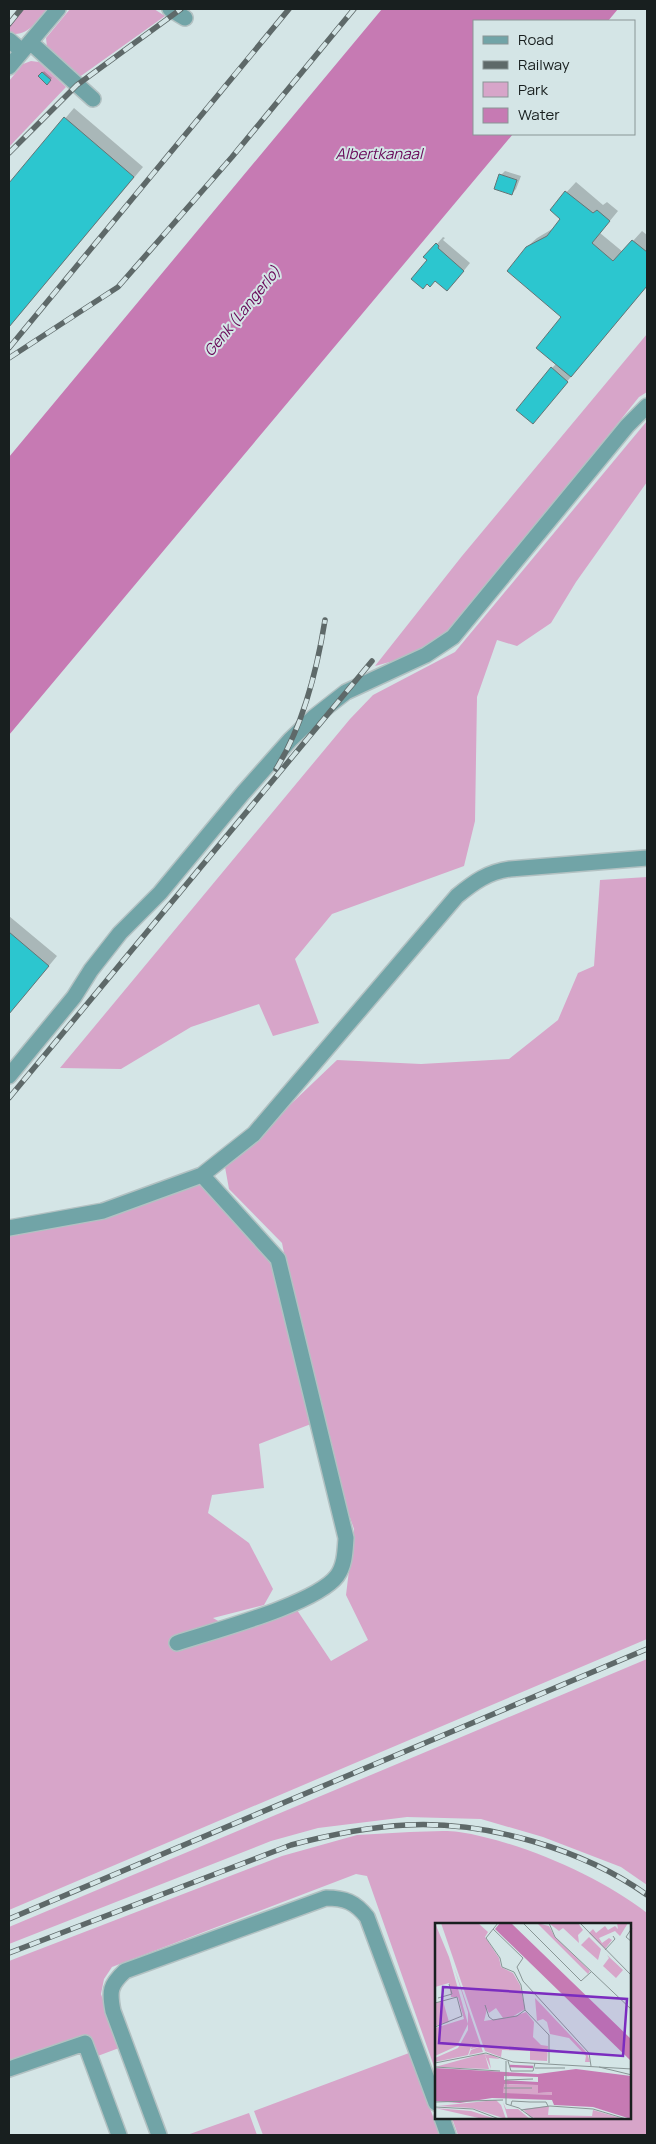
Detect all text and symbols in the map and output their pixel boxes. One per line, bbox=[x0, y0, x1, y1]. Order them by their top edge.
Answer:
legend bbox=[473, 20, 636, 135]
text: Road bbox=[518, 29, 554, 50]
text: Railway bbox=[518, 54, 570, 75]
text: Park bbox=[518, 79, 548, 100]
text: Water bbox=[518, 104, 560, 125]
water label: Albertkanaal bbox=[336, 143, 425, 164]
water label: Genk (Langerlo) bbox=[199, 261, 285, 361]
inset map bbox=[435, 1923, 631, 2119]

